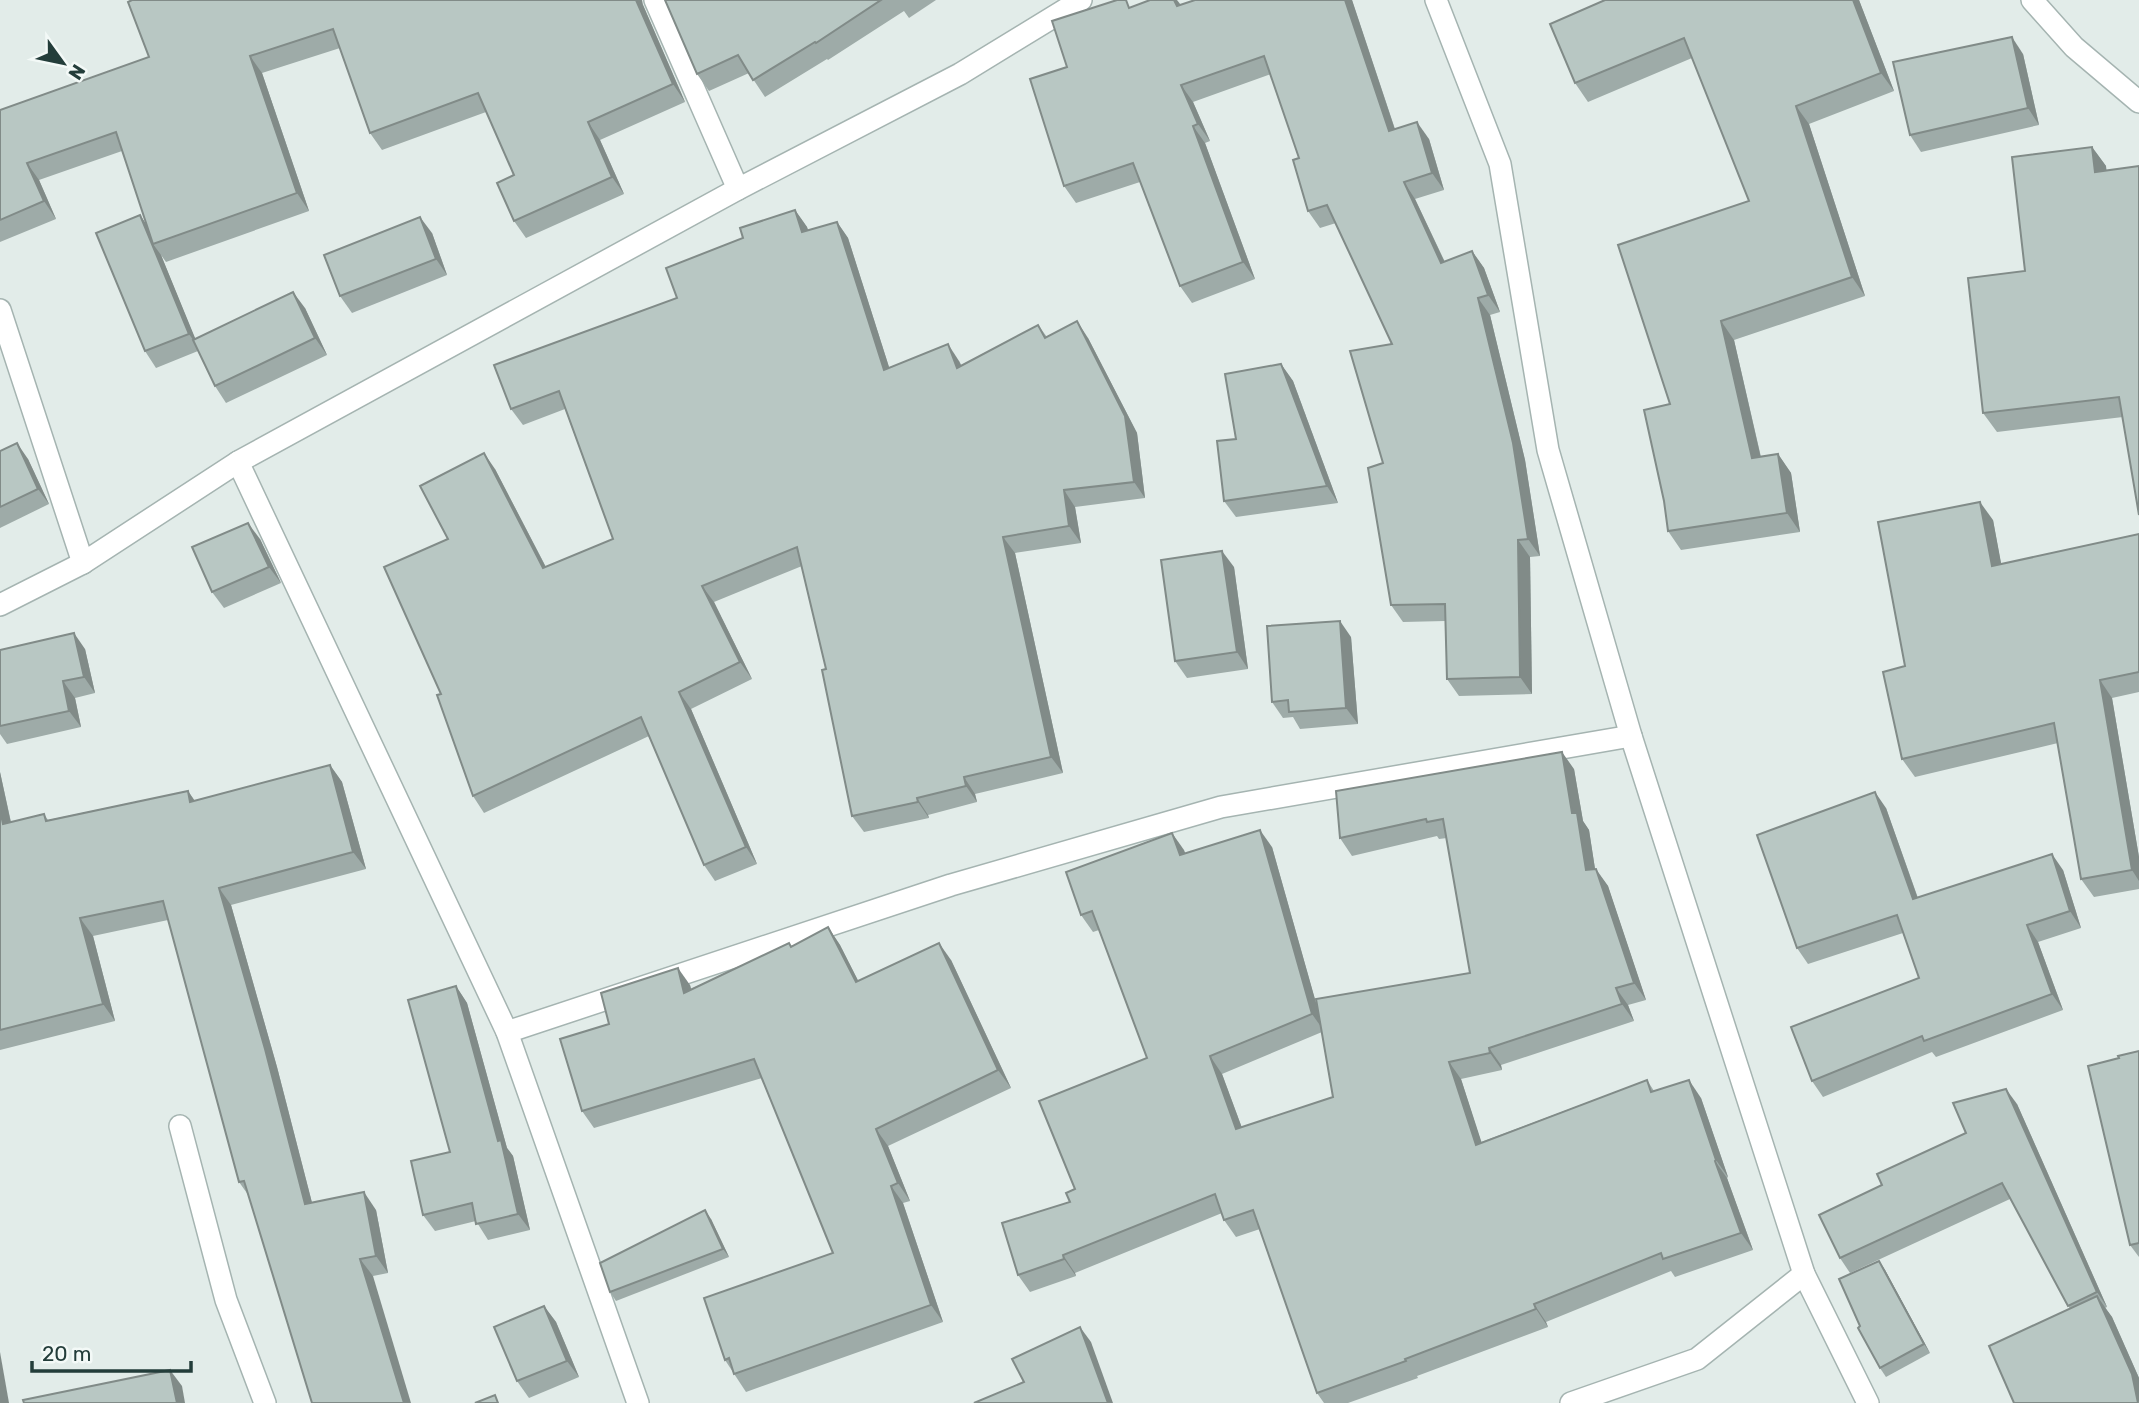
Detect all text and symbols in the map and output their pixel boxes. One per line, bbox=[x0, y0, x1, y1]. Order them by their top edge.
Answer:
north arrow bbox=[28, 28, 98, 98]
text: N bbox=[63, 60, 90, 84]
scale bar bbox=[32, 1330, 191, 1374]
text: 20 m bbox=[42, 1341, 91, 1366]

